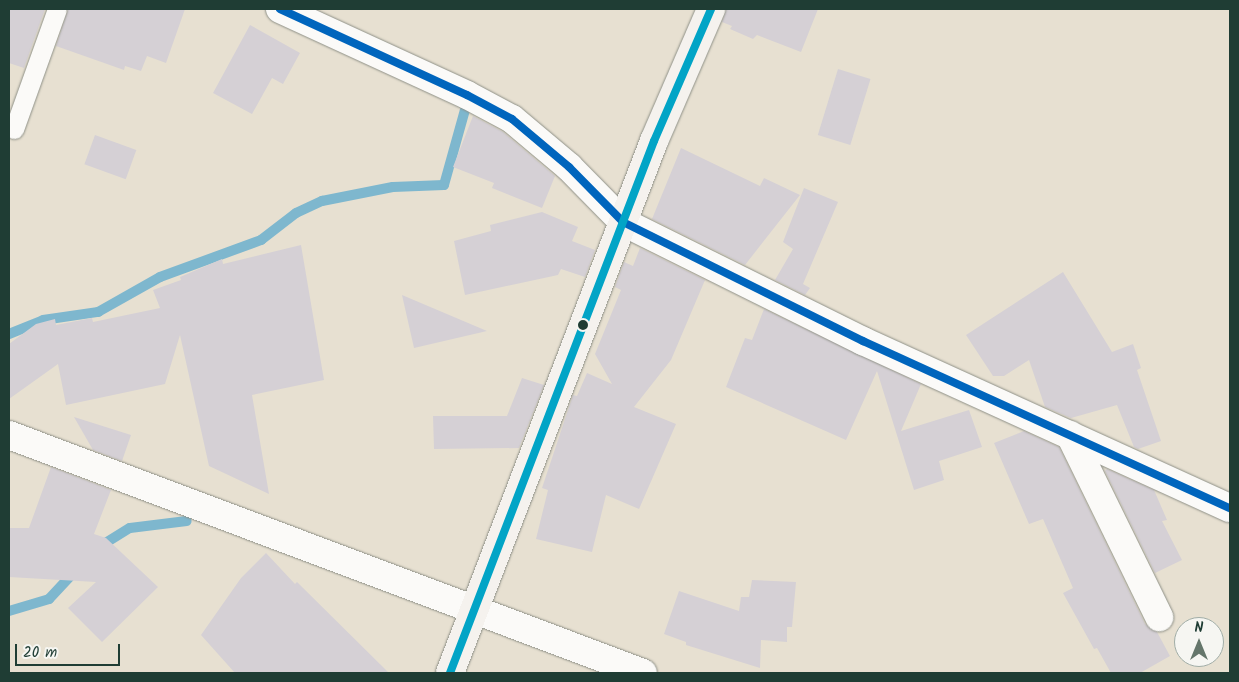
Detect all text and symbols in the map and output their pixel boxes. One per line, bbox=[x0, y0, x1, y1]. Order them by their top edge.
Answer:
unlabelled marker bbox=[578, 320, 588, 330]
north arrow bbox=[1174, 617, 1224, 667]
text: N bbox=[1195, 617, 1203, 639]
scale bar bbox=[18, 634, 122, 666]
text: 20 m bbox=[23, 641, 57, 665]

